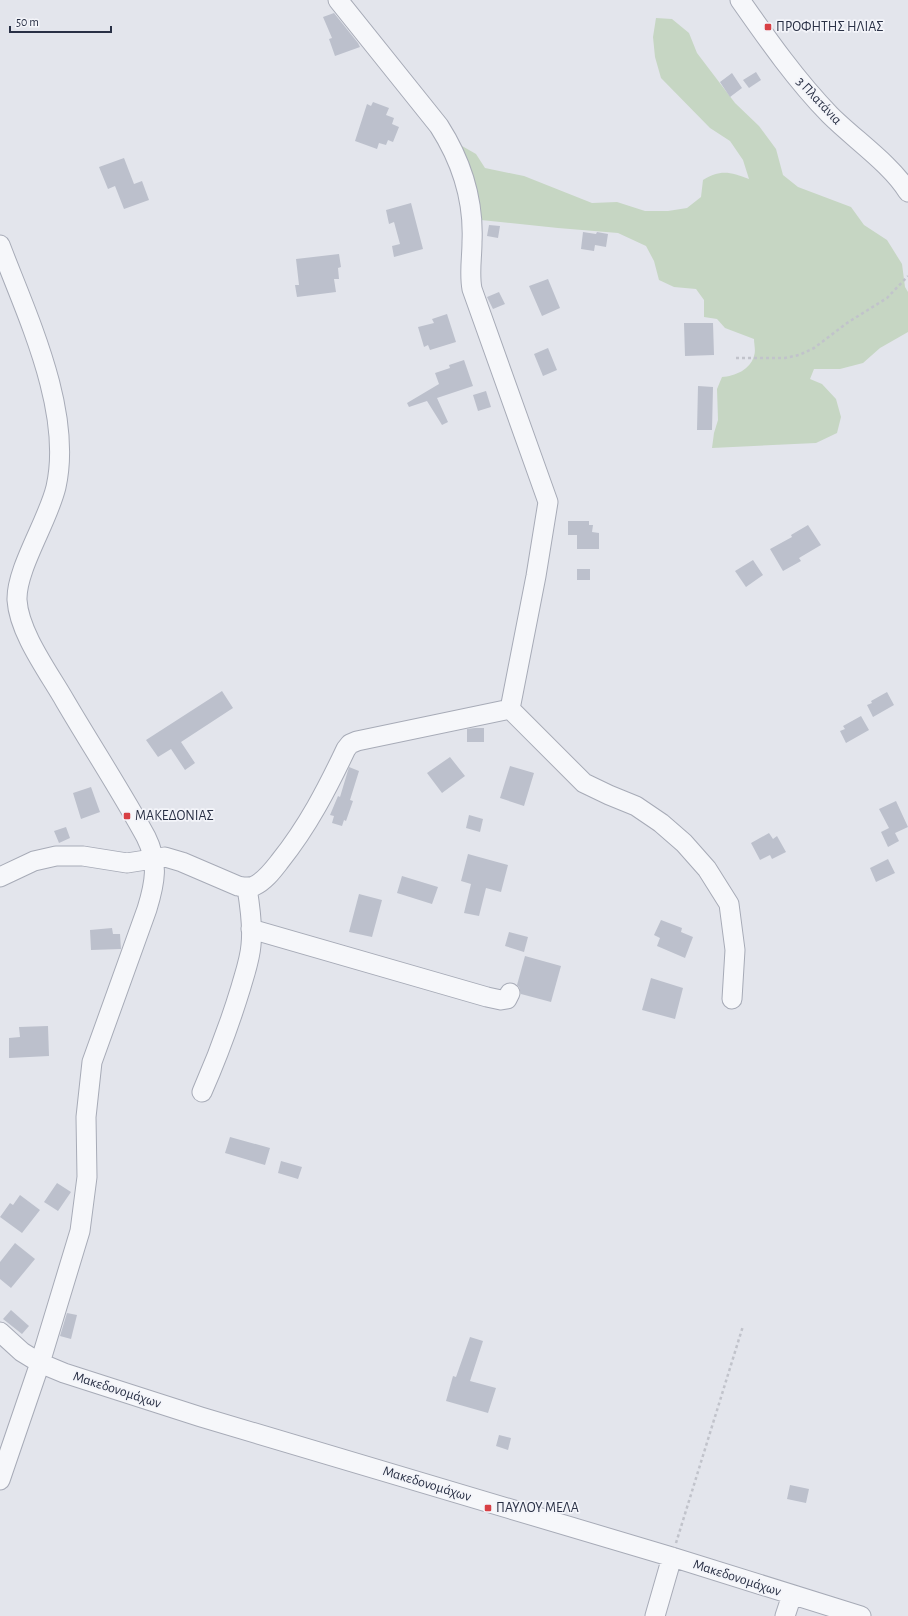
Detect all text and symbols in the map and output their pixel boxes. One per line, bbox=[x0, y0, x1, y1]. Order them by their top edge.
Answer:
scale bar bbox=[10, 8, 111, 34]
text: 50 m bbox=[16, 16, 39, 28]
place label: ΠΡΟΦΗΤΗΣ ΗΛΙΑΣ bbox=[776, 20, 883, 34]
marker: ΠΡΟΦΗΤΗΣ ΗΛΙΑΣ bbox=[763, 22, 773, 32]
street label: 3 Πλατάνια bbox=[794, 74, 844, 128]
place label: ΜΑΚΕΔΟΝΙΑΣ bbox=[135, 809, 214, 823]
marker: ΜΑΚΕΔΟΝΙΑΣ bbox=[122, 811, 132, 821]
street label: Μακεδονομάχων bbox=[71, 1369, 163, 1411]
street label: Μακεδονομάχων bbox=[381, 1464, 473, 1504]
place label: ΠΑΥΛΟΥ ΜΕΛΑ bbox=[496, 1501, 579, 1515]
marker: ΠΑΥΛΟΥ ΜΕΛΑ bbox=[483, 1503, 493, 1513]
street label: Μακεδονομάχων bbox=[691, 1557, 783, 1599]

